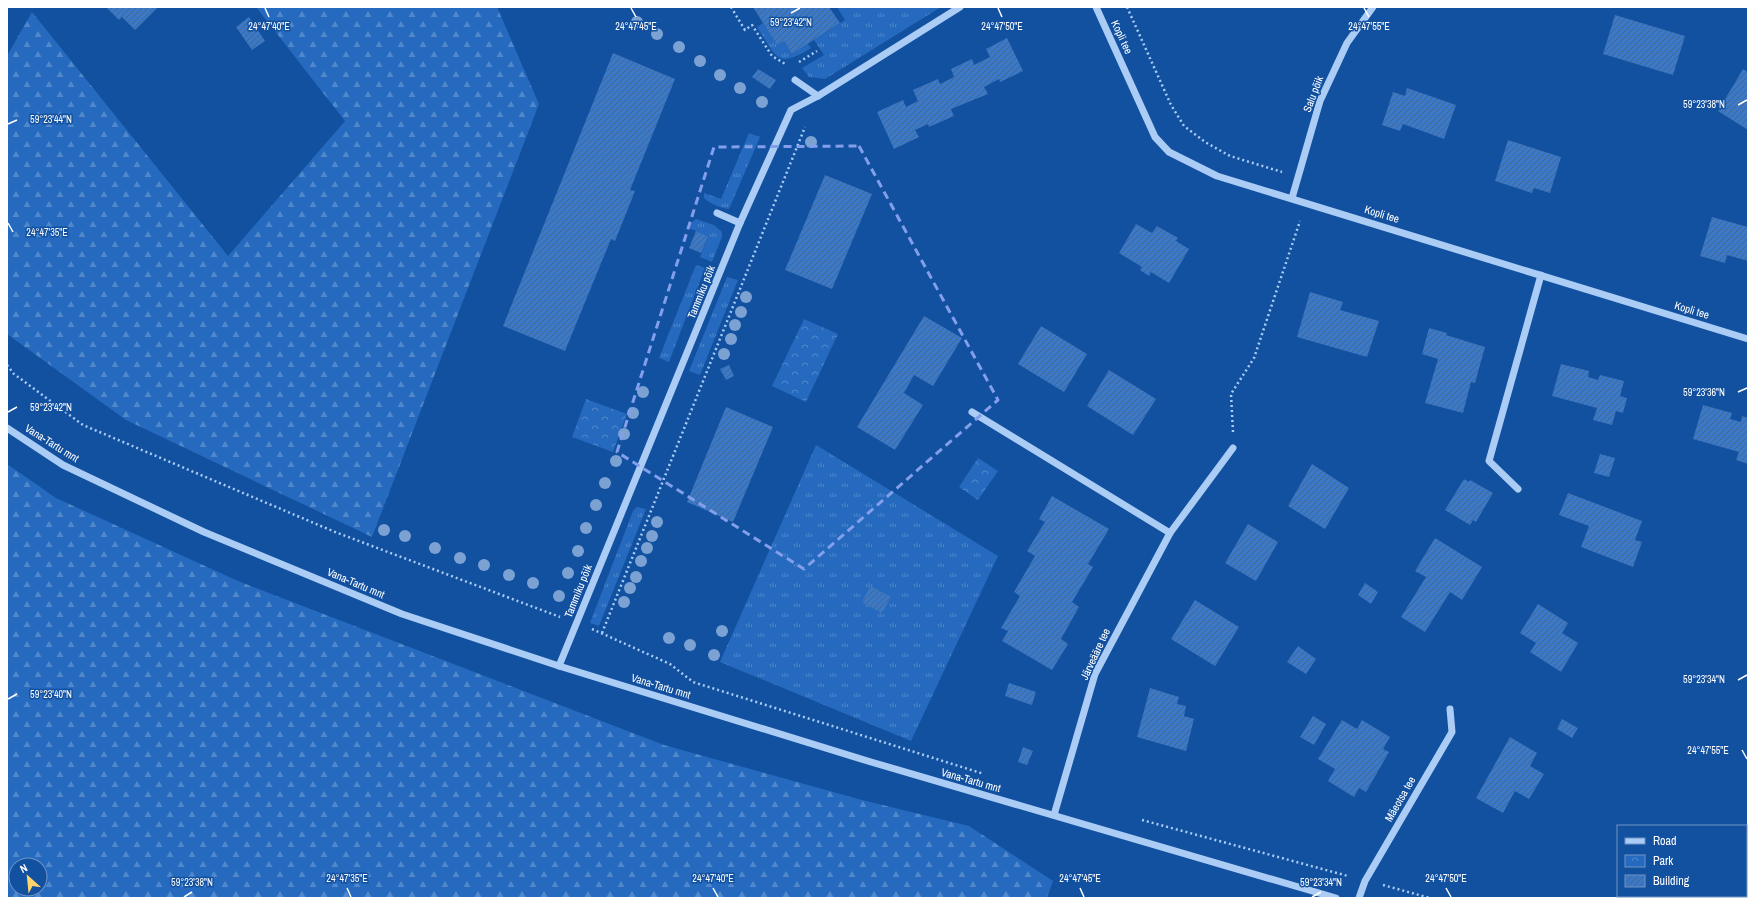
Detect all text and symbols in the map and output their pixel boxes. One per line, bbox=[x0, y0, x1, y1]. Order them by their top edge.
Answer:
text: 59°23'42"N bbox=[770, 16, 812, 29]
street label: Kopli tee bbox=[1108, 18, 1136, 56]
text: 24°47'40"E bbox=[248, 20, 290, 33]
text: 24°47'45"E bbox=[615, 20, 657, 33]
text: 24°47'50"E bbox=[981, 20, 1023, 33]
text: 24°47'55"E bbox=[1348, 20, 1390, 33]
street label: Salu põik bbox=[1300, 73, 1326, 114]
text: 59°23'38"N bbox=[1683, 98, 1725, 111]
text: 59°23'44"N bbox=[30, 113, 72, 126]
street label: Kopli tee bbox=[1363, 202, 1401, 226]
text: 24°47'35"E bbox=[26, 226, 68, 239]
street label: Tammiku põik bbox=[684, 263, 718, 321]
street label: Kopli tee bbox=[1673, 298, 1711, 322]
text: 59°23'36"N bbox=[1683, 386, 1725, 399]
text: 59°23'42"N bbox=[30, 401, 72, 414]
street label: Vana-Tartu mnt bbox=[22, 421, 82, 465]
street label: Tammiku põik bbox=[561, 562, 595, 620]
street label: Vana-Tartu mnt bbox=[325, 565, 387, 602]
street label: Järveääre tee bbox=[1077, 626, 1113, 682]
street label: Vana-Tartu mnt bbox=[630, 670, 693, 702]
text: 59°23'34"N bbox=[1683, 673, 1725, 686]
text: 59°23'40"N bbox=[30, 688, 72, 701]
text: 24°47'55"E bbox=[1687, 744, 1729, 757]
street label: Vana-Tartu mnt bbox=[940, 765, 1003, 795]
street label: Mäeotsa tee bbox=[1382, 774, 1418, 824]
legend bbox=[1617, 825, 1747, 897]
text: Road bbox=[1653, 833, 1677, 849]
text: Park bbox=[1653, 853, 1673, 869]
north arrow bbox=[8, 857, 48, 897]
text: N bbox=[17, 860, 30, 876]
text: 24°47'35"E bbox=[326, 872, 368, 885]
text: 24°47'40"E bbox=[692, 872, 734, 885]
text: 24°47'45"E bbox=[1059, 872, 1101, 885]
text: 24°47'50"E bbox=[1425, 872, 1467, 885]
text: Building bbox=[1653, 873, 1690, 889]
text: 59°23'38"N bbox=[171, 876, 213, 889]
text: 59°23'34"N bbox=[1300, 876, 1342, 889]

